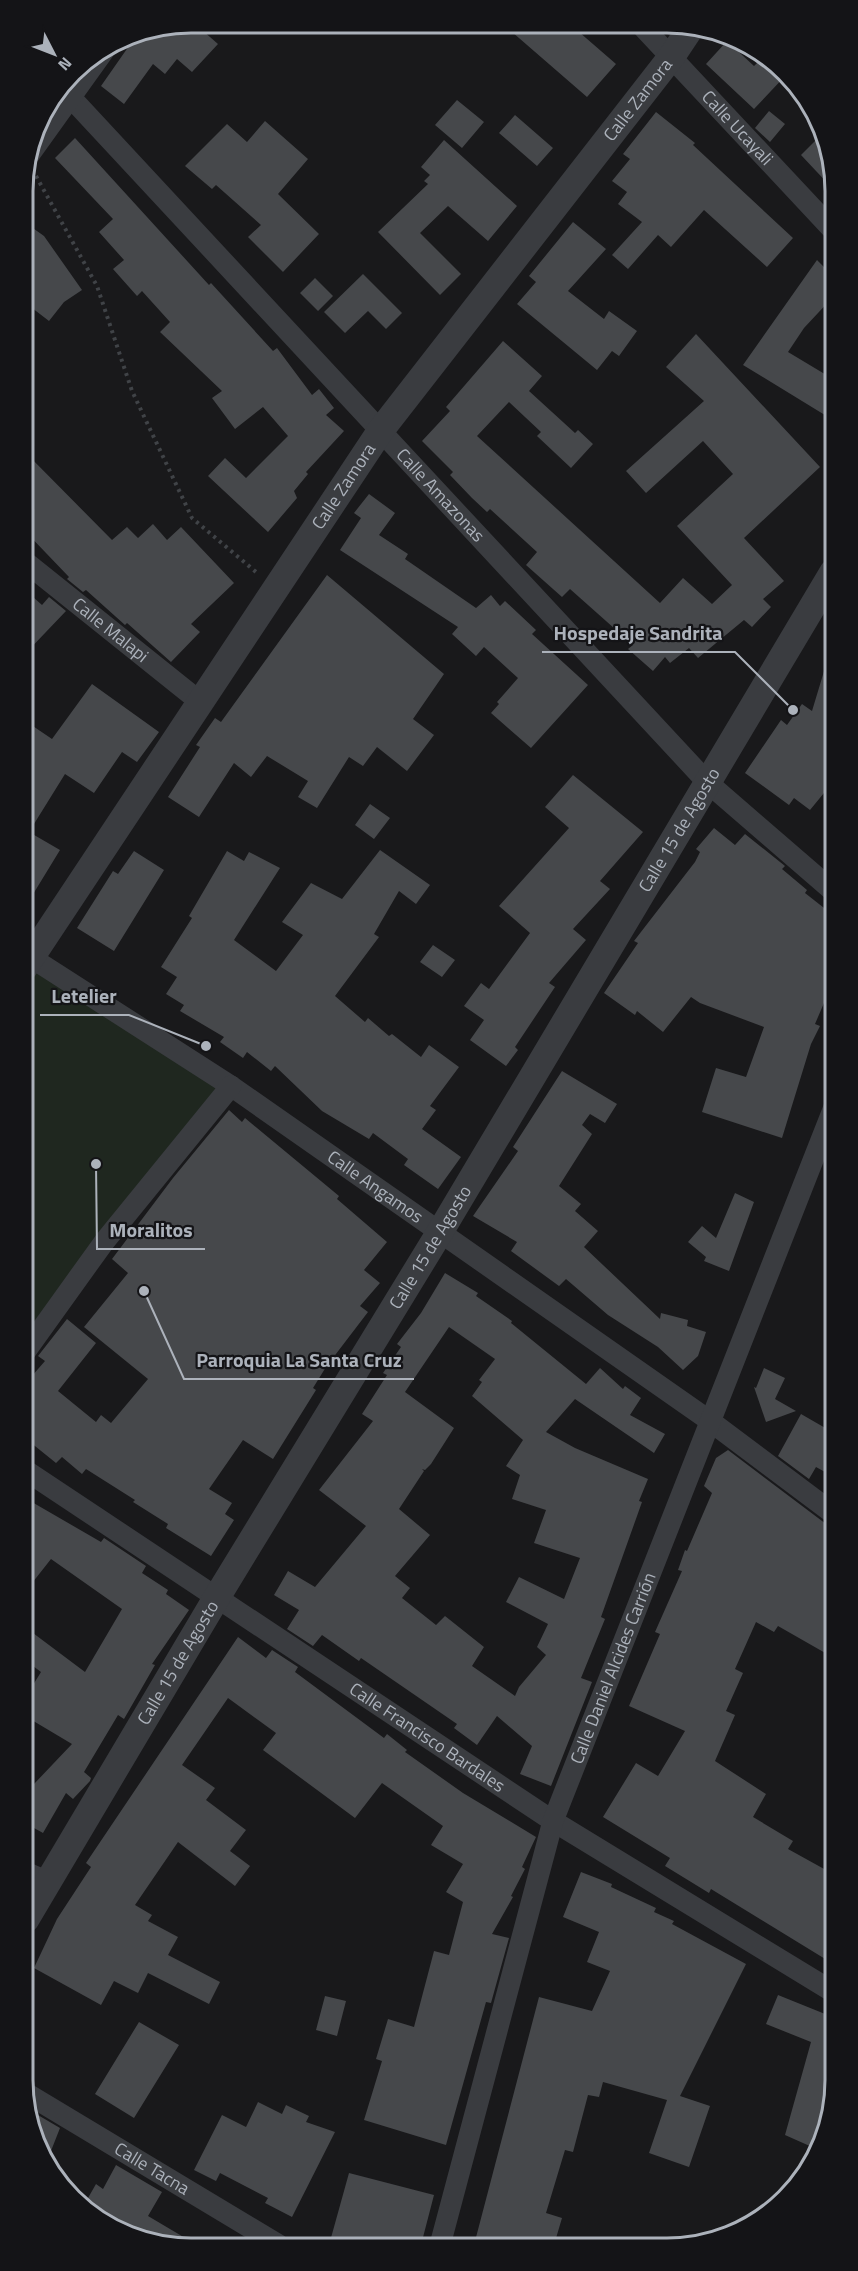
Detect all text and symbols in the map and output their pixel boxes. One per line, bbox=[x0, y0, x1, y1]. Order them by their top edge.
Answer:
north arrow bbox=[24, 24, 84, 84]
text: N bbox=[53, 52, 78, 76]
street label: Calle Zamora bbox=[597, 52, 678, 147]
street label: Calle Ucayali bbox=[696, 84, 780, 171]
street label: Calle Zamora bbox=[305, 437, 382, 535]
street label: Calle Amazonas bbox=[390, 442, 492, 548]
street label: Calle Malapi bbox=[67, 591, 155, 669]
callout: Hospedaje Sandrita bbox=[542, 614, 735, 652]
text: Hospedaje Sandrita bbox=[554, 617, 722, 648]
street label: Calle 15 de Agosto bbox=[631, 762, 727, 897]
callout: Letelier bbox=[40, 977, 129, 1015]
text: Letelier bbox=[51, 980, 117, 1011]
street label: Calle Angamos bbox=[322, 1143, 429, 1230]
street label: Calle 15 de Agosto bbox=[382, 1180, 478, 1314]
callout: Moralitos bbox=[97, 1211, 205, 1249]
text: Moralitos bbox=[109, 1214, 193, 1245]
callout: Parroquia La Santa Cruz bbox=[184, 1341, 414, 1379]
text: Parroquia La Santa Cruz bbox=[196, 1344, 402, 1375]
street label: Calle Daniel Alcides Carrión bbox=[563, 1568, 663, 1768]
street label: Calle 15 de Agosto bbox=[130, 1595, 225, 1730]
street label: Calle Francisco Bardales bbox=[344, 1675, 511, 1799]
street label: Calle Tacna bbox=[109, 2135, 195, 2201]

